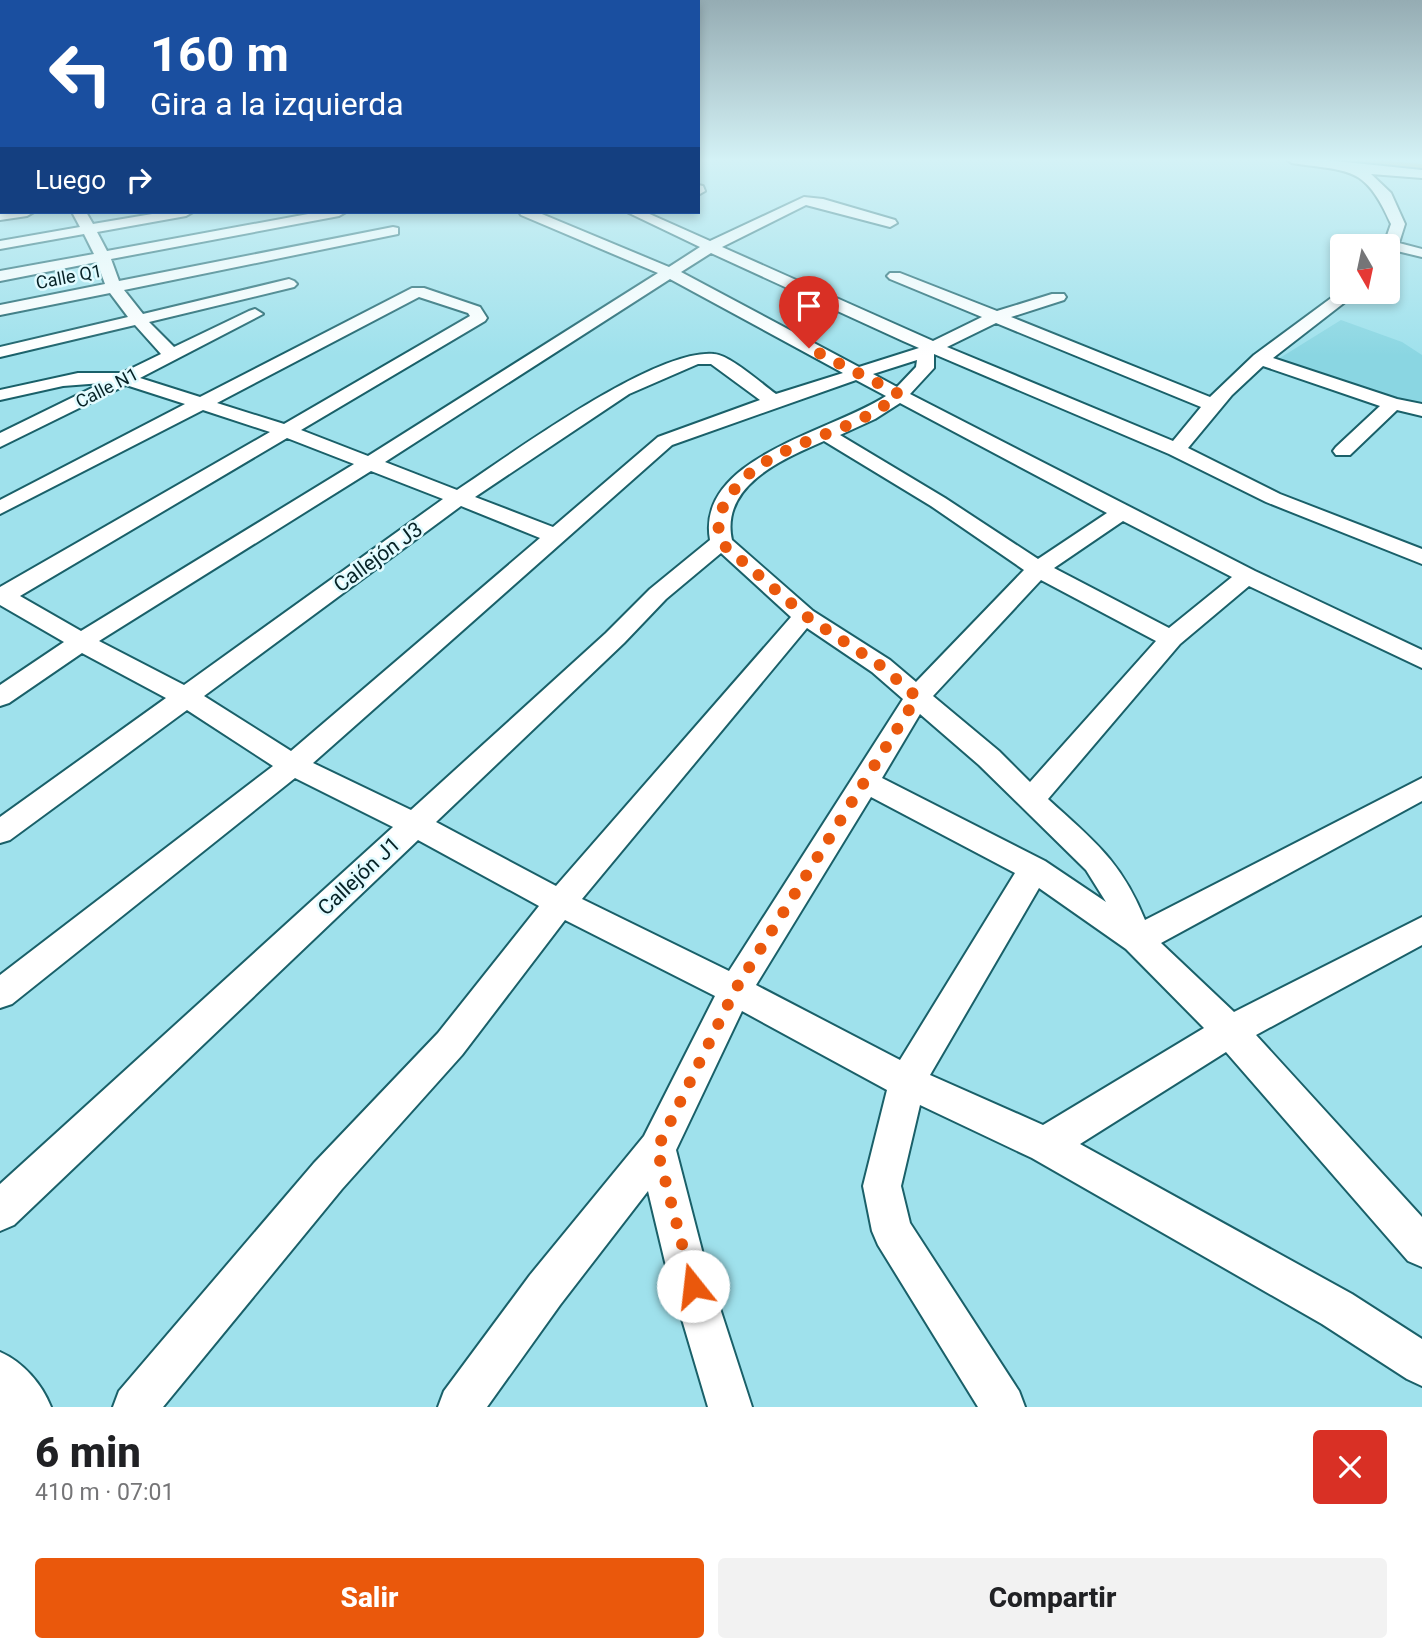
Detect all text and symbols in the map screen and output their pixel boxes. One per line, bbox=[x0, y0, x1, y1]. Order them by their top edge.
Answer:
text: 160 m bbox=[150, 26, 289, 83]
icon: left bbox=[35, 28, 126, 119]
text: Gira a la izquierda bbox=[150, 85, 404, 123]
icon: right bbox=[120, 161, 158, 199]
text: Luego bbox=[35, 165, 106, 195]
north arrow bbox=[1330, 234, 1400, 304]
map controls bbox=[1330, 234, 1400, 304]
street label: Calle Q1 bbox=[34, 260, 104, 293]
pin bbox=[779, 276, 839, 348]
icon: arrive bbox=[790, 287, 828, 325]
street label: Calle N1 bbox=[72, 363, 141, 412]
street label: Callejón J3 bbox=[329, 517, 427, 597]
street label: Callejón J1 bbox=[313, 832, 405, 920]
position arrow bbox=[656, 1249, 730, 1323]
text: 6 min bbox=[35, 1428, 141, 1477]
button: close bbox=[1313, 1430, 1387, 1504]
text: 410 m · 07:01 bbox=[35, 1479, 174, 1506]
button: Salir bbox=[35, 1558, 704, 1638]
button: Compartir bbox=[718, 1558, 1387, 1638]

